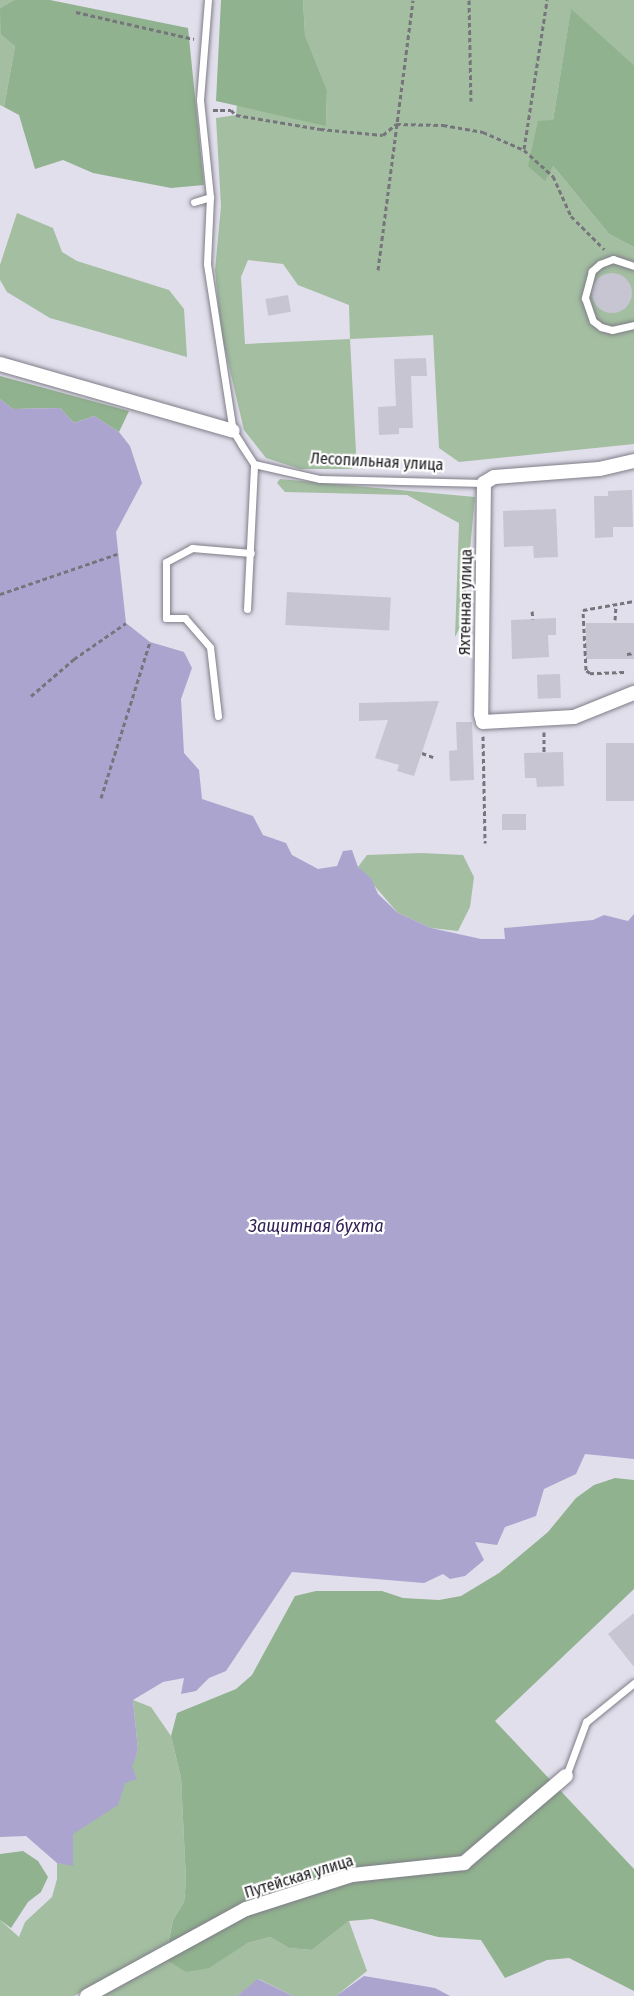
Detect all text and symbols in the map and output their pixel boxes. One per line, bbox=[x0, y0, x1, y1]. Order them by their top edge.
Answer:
street label: Лесопильная улица bbox=[310, 449, 444, 475]
street label: Яхтенная улица bbox=[455, 549, 477, 655]
water label: Защитная бухта bbox=[249, 1215, 383, 1237]
street label: Путейская улица bbox=[242, 1851, 356, 1903]

